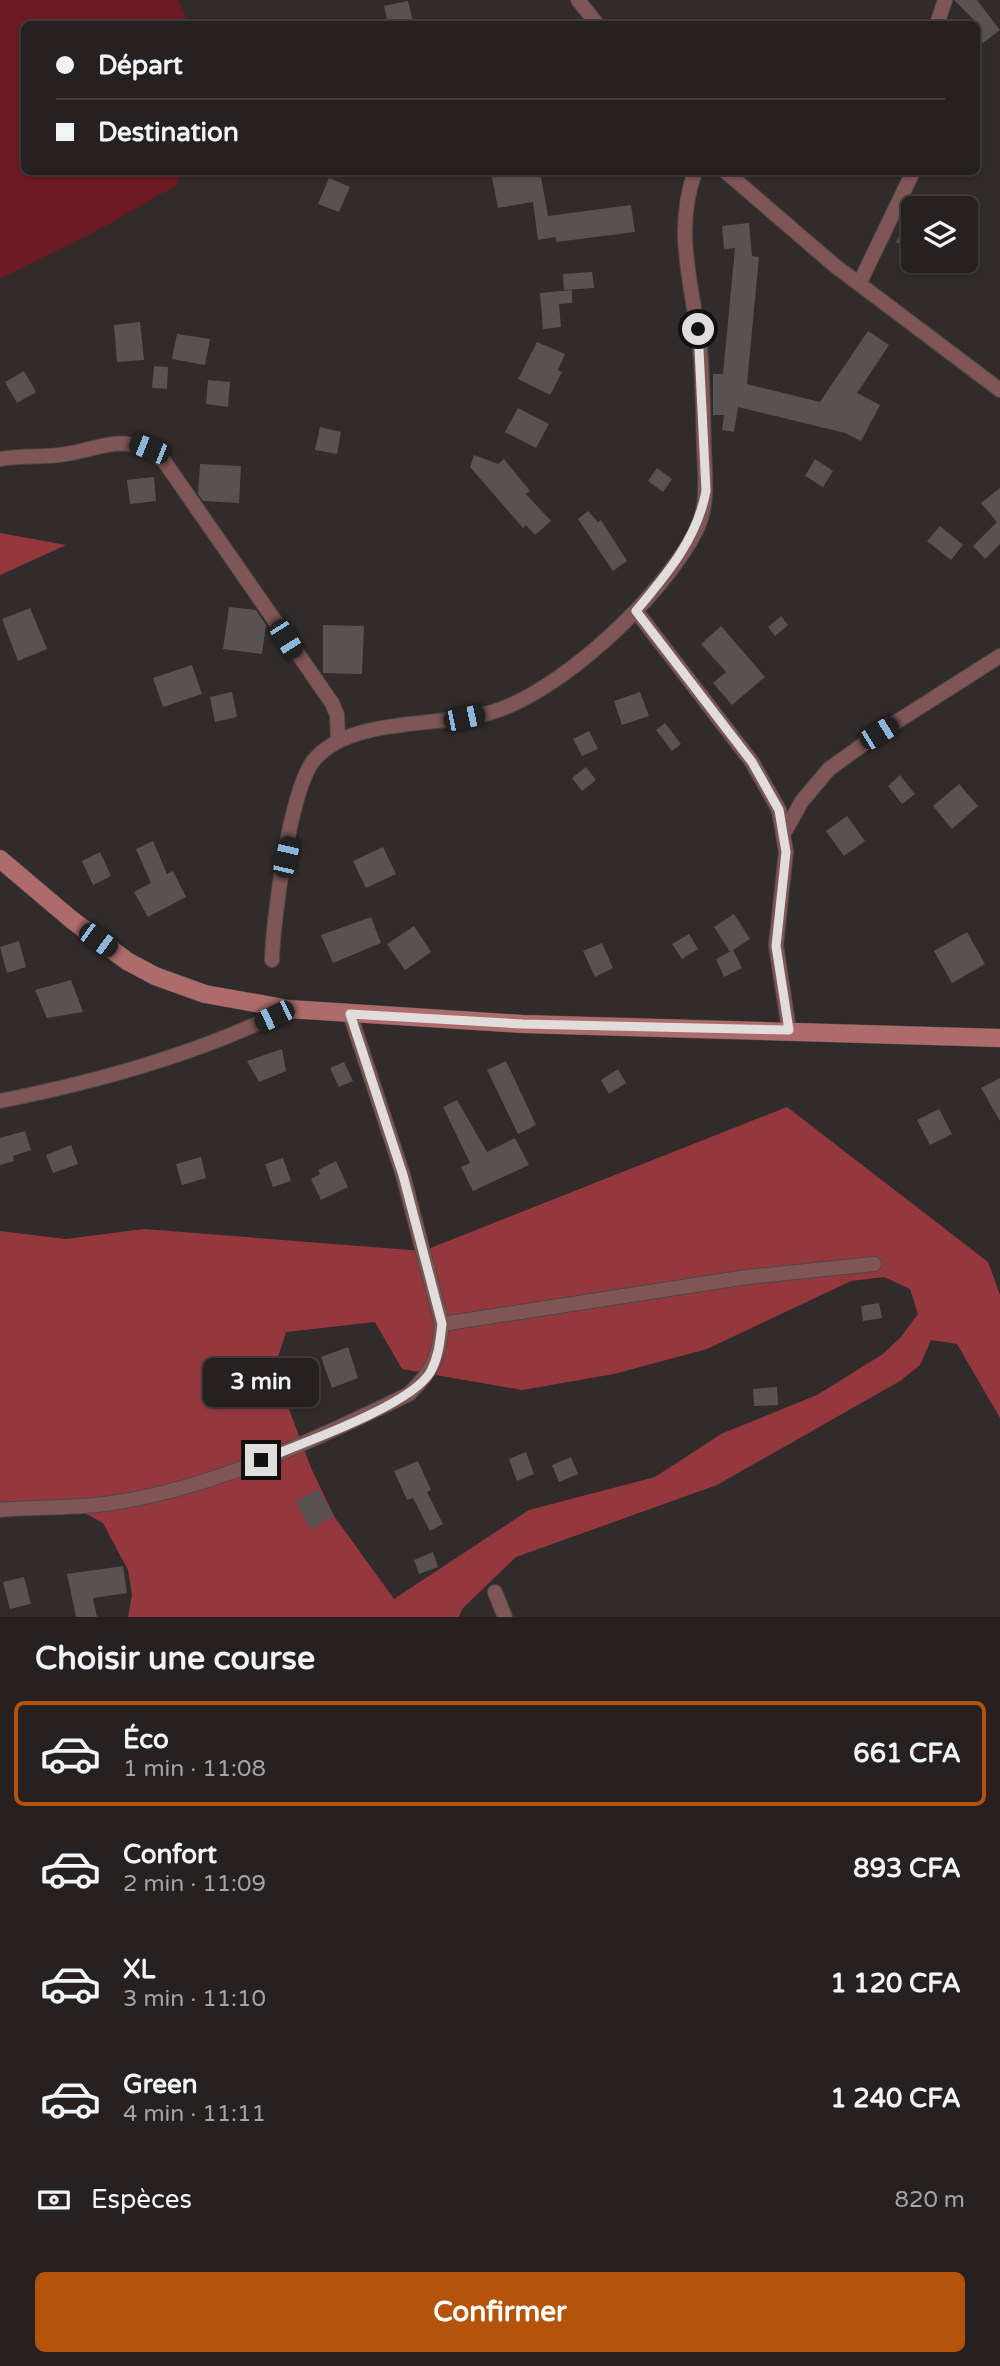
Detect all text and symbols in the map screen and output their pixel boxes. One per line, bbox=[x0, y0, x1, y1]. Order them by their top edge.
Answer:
text: Départ bbox=[98, 50, 183, 81]
text: Destination bbox=[98, 117, 239, 148]
map controls bbox=[901, 196, 978, 273]
button: layers bbox=[901, 196, 978, 273]
route start bbox=[682, 313, 714, 345]
car bbox=[126, 431, 173, 467]
car bbox=[266, 616, 307, 662]
car bbox=[442, 703, 487, 733]
car bbox=[856, 713, 903, 753]
car bbox=[272, 834, 301, 880]
car bbox=[75, 919, 122, 961]
car bbox=[251, 997, 298, 1035]
callout: 3 min bbox=[203, 1358, 319, 1408]
text: 3 min bbox=[230, 1368, 292, 1396]
route end bbox=[245, 1444, 277, 1476]
text: Choisir une course bbox=[35, 1640, 315, 1678]
icon: car bbox=[39, 1722, 102, 1785]
text: Éco bbox=[123, 1724, 169, 1755]
text: 661 CFA bbox=[853, 1738, 961, 1769]
text: 1 min · 11:08 bbox=[123, 1755, 266, 1783]
icon: car bbox=[39, 1837, 102, 1900]
text: Confort bbox=[123, 1839, 217, 1870]
text: 893 CFA bbox=[853, 1853, 961, 1884]
text: 2 min · 11:09 bbox=[123, 1870, 266, 1898]
icon: car bbox=[39, 1952, 102, 2015]
text: XL bbox=[123, 1954, 155, 1985]
text: 1 120 CFA bbox=[830, 1968, 961, 1999]
text: 3 min · 11:10 bbox=[123, 1985, 266, 2013]
icon: car bbox=[39, 2067, 102, 2130]
text: Green bbox=[123, 2069, 198, 2100]
text: 1 240 CFA bbox=[830, 2083, 961, 2114]
text: 4 min · 11:11 bbox=[123, 2100, 266, 2128]
icon: cash bbox=[35, 2181, 73, 2219]
text: Espèces bbox=[91, 2184, 192, 2215]
text: 820 m bbox=[895, 2186, 965, 2214]
button: Confirmer bbox=[35, 2272, 965, 2352]

